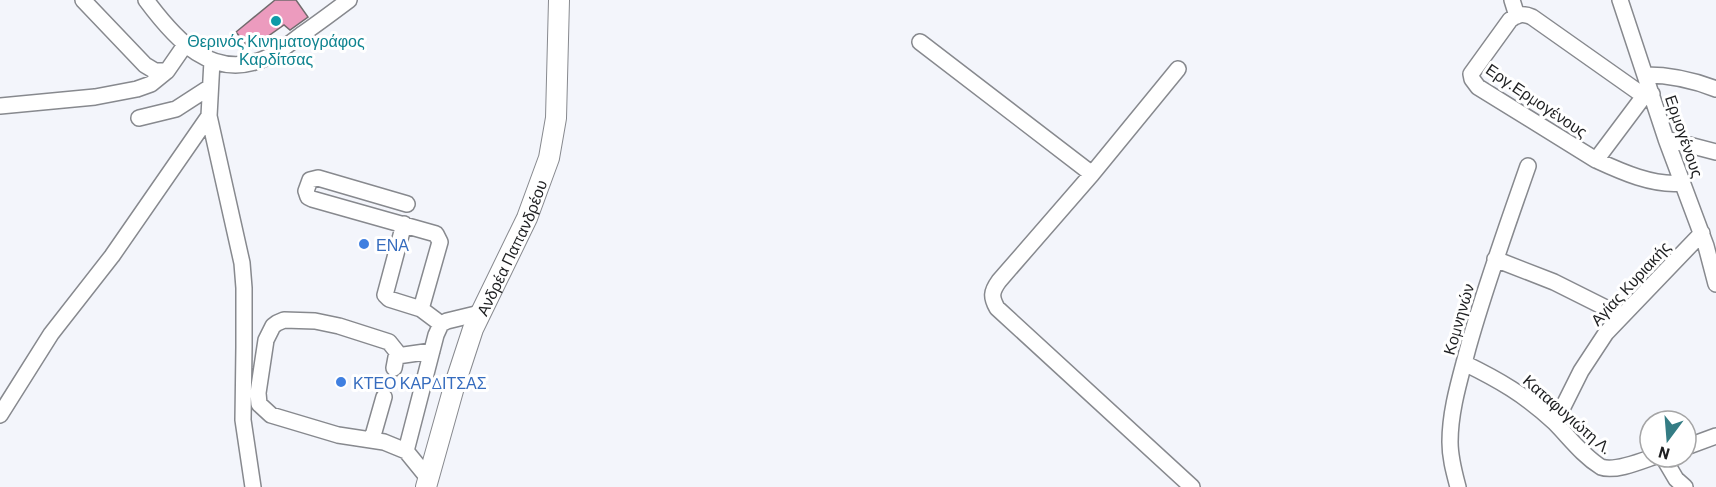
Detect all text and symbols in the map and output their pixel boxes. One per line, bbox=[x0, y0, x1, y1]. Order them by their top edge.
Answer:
marker: Θερινός Κινηματογράφος Καρδίτσας bbox=[269, 14, 283, 28]
place label: Θερινός Κινηματογράφος Καρδίτσας bbox=[187, 31, 365, 68]
street label: Εργ.Ερμογένους bbox=[1483, 59, 1592, 141]
street label: Ερμογένους bbox=[1662, 92, 1708, 180]
street label: Ανδρέα Παπανδρέου bbox=[472, 177, 550, 318]
place label: ΕΝΑ bbox=[376, 235, 409, 254]
marker: ΕΝΑ bbox=[357, 237, 371, 251]
street label: Αγίας Κυριακής bbox=[1586, 237, 1674, 329]
street label: Κομνηνών bbox=[1439, 281, 1477, 357]
street label: Καταφυγιώτη Λ. bbox=[1520, 370, 1616, 458]
place label: ΚΤΕΟ ΚΑΡΔΙΤΣΑΣ bbox=[353, 373, 487, 392]
marker: ΚΤΕΟ ΚΑΡΔΙΤΣΑΣ bbox=[334, 375, 348, 389]
north arrow bbox=[1638, 409, 1698, 469]
text: N bbox=[1656, 443, 1671, 464]

